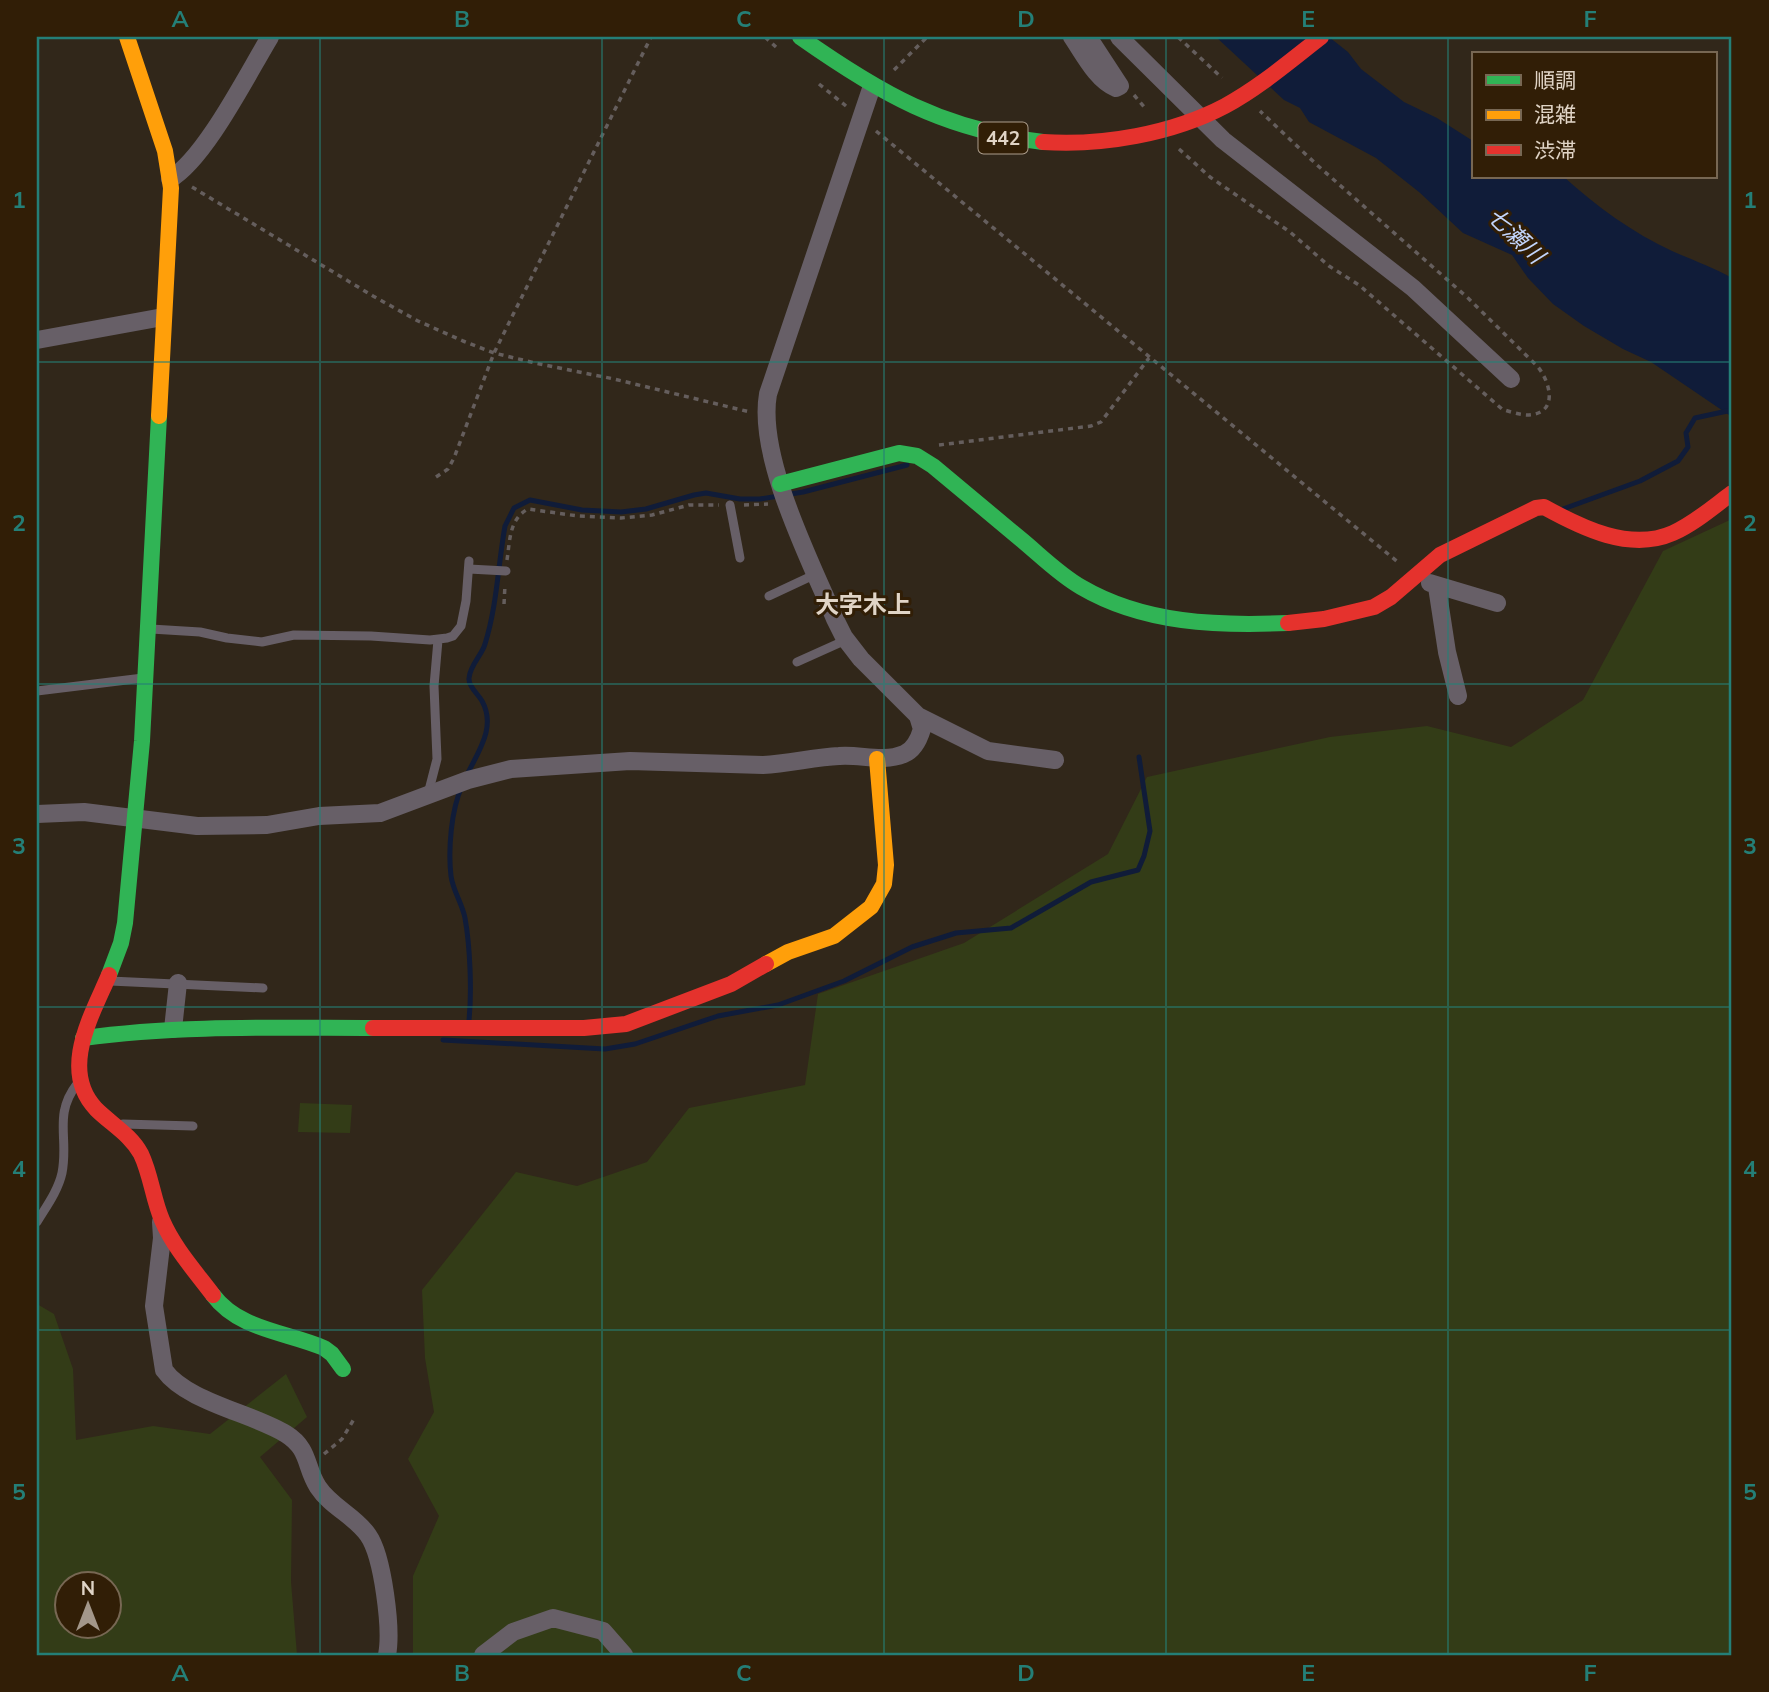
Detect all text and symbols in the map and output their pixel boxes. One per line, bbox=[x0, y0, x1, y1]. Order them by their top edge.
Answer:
text: A bbox=[171, 4, 189, 33]
text: B bbox=[454, 4, 470, 33]
text: C bbox=[736, 4, 752, 33]
text: D bbox=[1017, 4, 1035, 33]
text: E bbox=[1301, 4, 1315, 33]
text: F bbox=[1583, 4, 1597, 33]
legend bbox=[1472, 52, 1716, 178]
text: 順調 bbox=[1534, 67, 1576, 93]
text: 混雑 bbox=[1534, 101, 1576, 127]
road number: 442 bbox=[978, 122, 1028, 154]
text: 渋滞 bbox=[1534, 137, 1576, 163]
text: 1 bbox=[12, 185, 26, 214]
text: 1 bbox=[1743, 185, 1757, 214]
water label: 七瀬川 bbox=[1481, 201, 1553, 271]
text: 2 bbox=[12, 508, 26, 537]
text: 2 bbox=[1743, 508, 1757, 537]
district label: 大字木上 bbox=[815, 589, 911, 619]
text: 3 bbox=[12, 831, 26, 860]
text: 3 bbox=[1743, 831, 1757, 860]
text: 4 bbox=[12, 1154, 26, 1183]
text: 4 bbox=[1743, 1154, 1757, 1183]
text: 5 bbox=[12, 1477, 26, 1506]
text: 5 bbox=[1743, 1477, 1757, 1506]
north arrow bbox=[52, 1570, 122, 1640]
text: N bbox=[81, 1576, 95, 1600]
text: A bbox=[171, 1658, 189, 1687]
text: B bbox=[454, 1658, 470, 1687]
text: C bbox=[736, 1658, 752, 1687]
text: D bbox=[1017, 1658, 1035, 1687]
text: E bbox=[1301, 1658, 1315, 1687]
text: F bbox=[1583, 1658, 1597, 1687]

